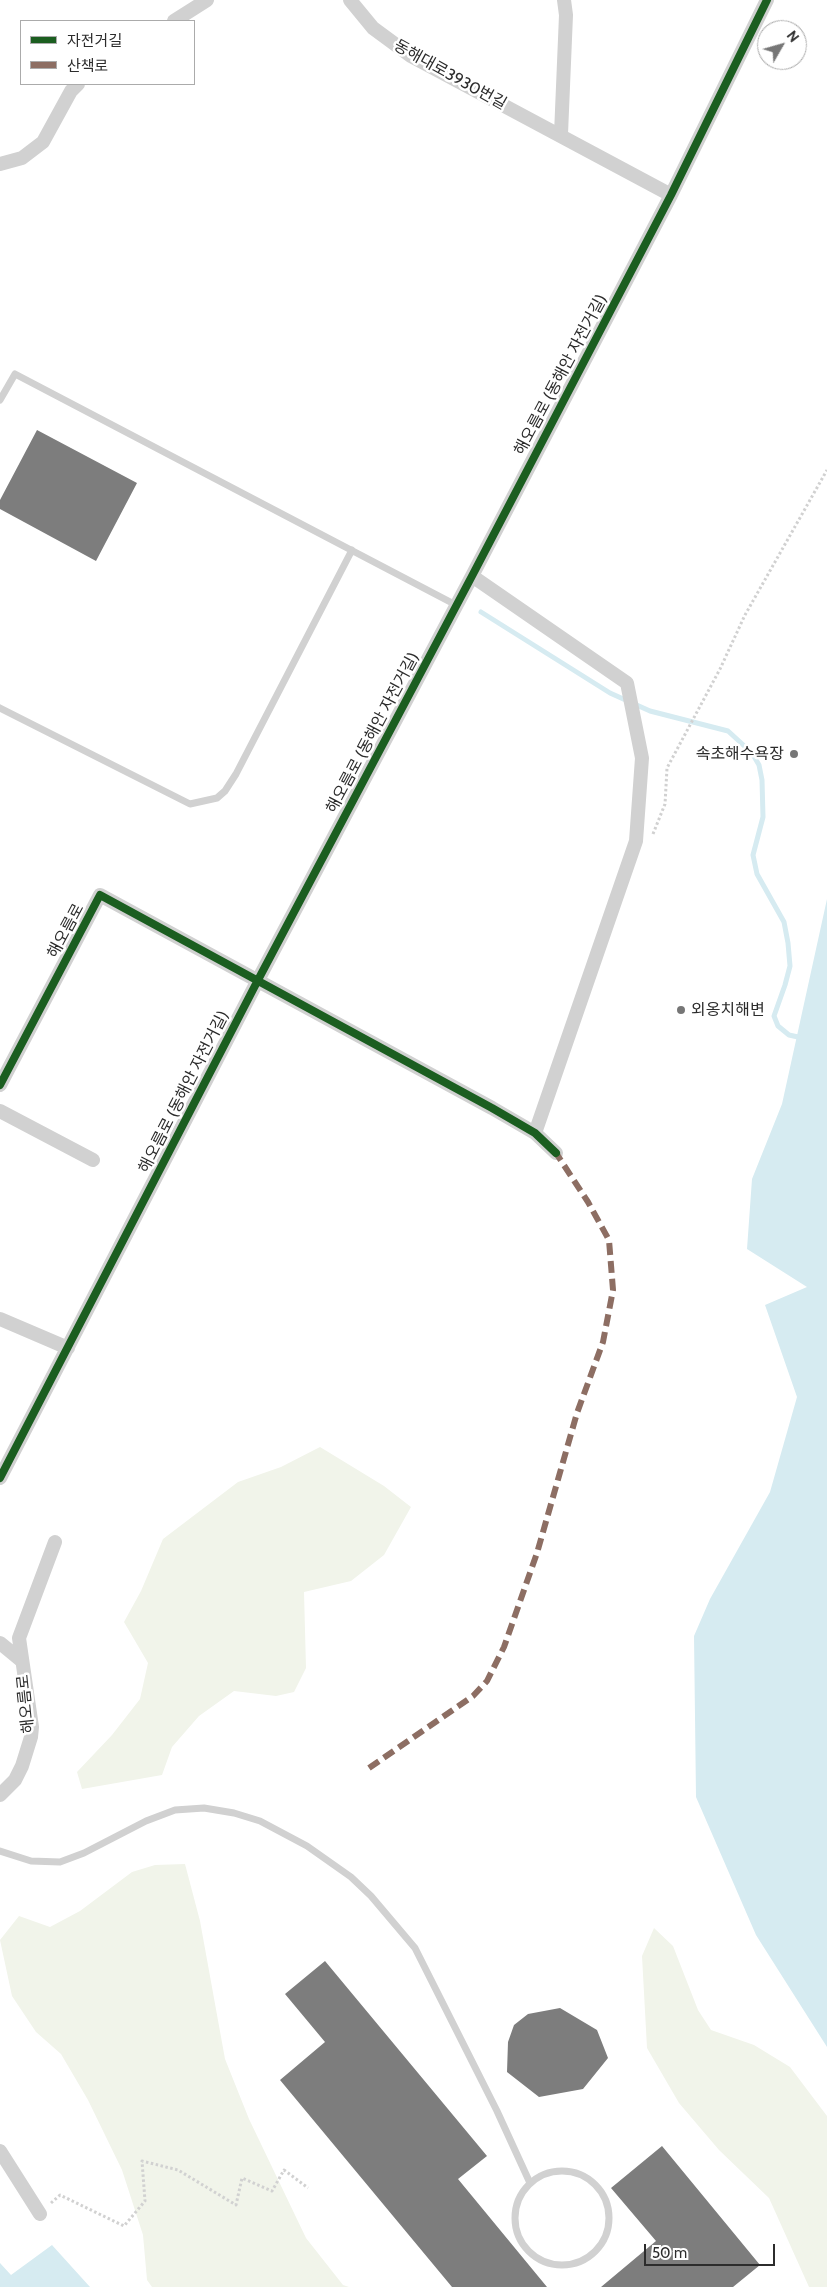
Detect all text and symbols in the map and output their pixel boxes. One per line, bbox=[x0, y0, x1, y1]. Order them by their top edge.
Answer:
legend bbox=[20, 20, 195, 85]
north arrow bbox=[757, 20, 807, 70]
text: N bbox=[783, 27, 803, 46]
text: 자전거길 bbox=[67, 32, 122, 50]
street label: 동해대로3930번길 bbox=[390, 36, 510, 114]
text: 산책로 bbox=[67, 57, 108, 75]
street label: 해오름로 (동해안 자전거길) bbox=[510, 291, 612, 459]
street label: 해오름로 (동해안 자전거길) bbox=[322, 649, 424, 817]
place label: 속초해수욕장 bbox=[696, 744, 784, 764]
marker: 속초해수욕장 bbox=[788, 748, 800, 760]
street label: 해오름로 bbox=[44, 900, 88, 962]
place label: 외옹치해변 bbox=[691, 1000, 765, 1020]
marker: 외옹치해변 bbox=[675, 1004, 687, 1016]
street label: 해오름로 (동해안 자전거길) bbox=[135, 1008, 233, 1176]
street label: 해오름로 bbox=[13, 1674, 39, 1734]
scale bar bbox=[647, 2234, 778, 2266]
text: 50 m bbox=[652, 2244, 687, 2262]

